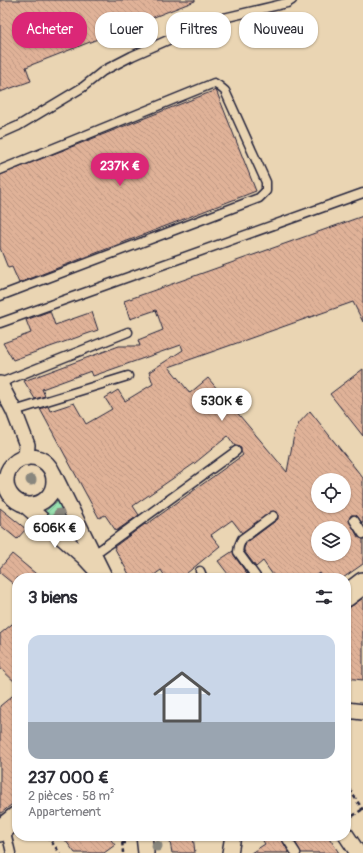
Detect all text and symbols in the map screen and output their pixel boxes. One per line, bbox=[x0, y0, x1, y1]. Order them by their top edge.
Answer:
chip: Acheter bbox=[12, 12, 87, 48]
chip: Louer bbox=[95, 12, 158, 48]
chip: Filtres bbox=[166, 12, 231, 48]
chip: Nouveau bbox=[239, 12, 318, 48]
pin: 237K € bbox=[87, 153, 153, 187]
text: 237K € bbox=[100, 158, 140, 174]
pin: 530K € bbox=[189, 388, 255, 422]
text: 530K € bbox=[201, 393, 243, 409]
map controls bbox=[311, 473, 351, 561]
button: locate bbox=[311, 473, 351, 513]
pin: 606K € bbox=[22, 515, 88, 549]
text: 606K € bbox=[33, 520, 77, 536]
button: layers bbox=[311, 521, 351, 561]
icon: filters bbox=[313, 586, 335, 608]
text: 3 biens bbox=[28, 587, 77, 608]
icon: home bbox=[146, 661, 218, 733]
text: 237 000 € bbox=[28, 767, 109, 788]
text: 2 pièces · 58 m² bbox=[28, 788, 115, 804]
text: Appartement bbox=[28, 804, 101, 820]

